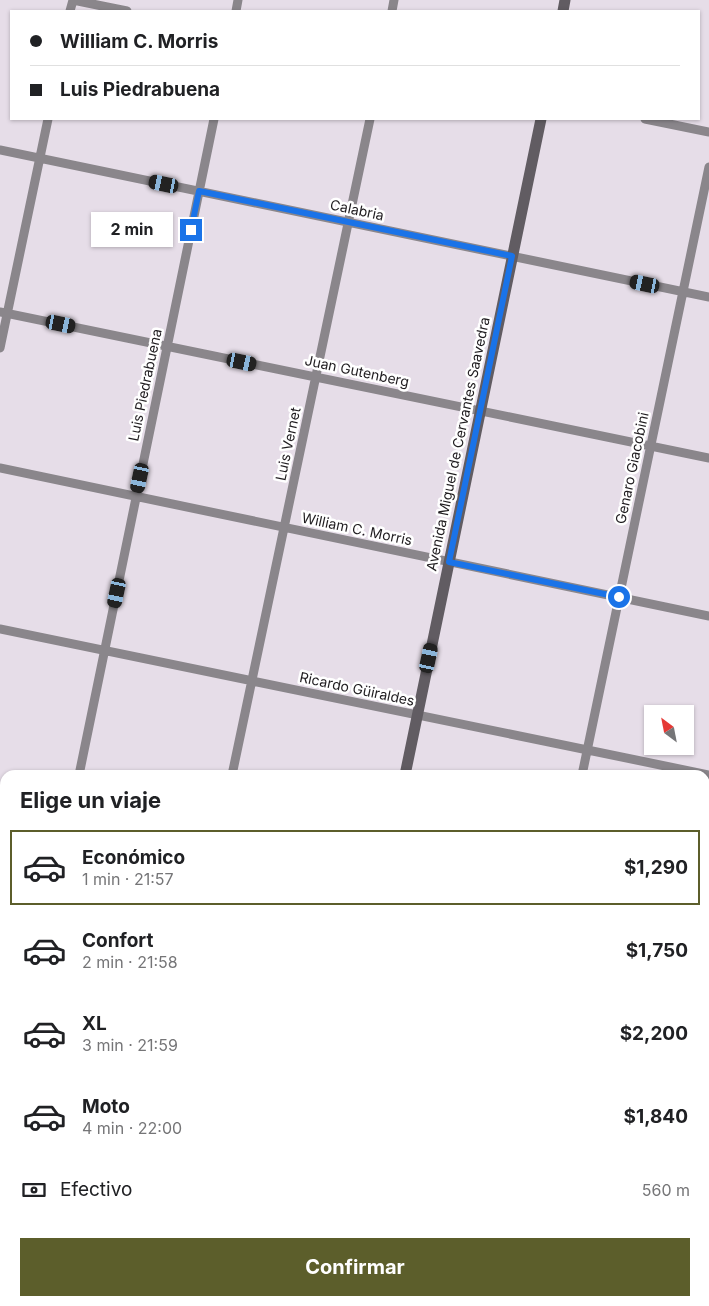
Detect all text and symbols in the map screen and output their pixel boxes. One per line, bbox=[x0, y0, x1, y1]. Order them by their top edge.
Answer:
text: William C. Morris bbox=[60, 30, 218, 53]
text: Luis Piedrabuena bbox=[60, 78, 220, 101]
car bbox=[147, 174, 180, 194]
street label: Calabria bbox=[329, 196, 386, 224]
callout: 2 min bbox=[91, 212, 174, 248]
text: 2 min bbox=[111, 219, 153, 239]
route end bbox=[180, 219, 202, 241]
car bbox=[628, 274, 661, 294]
car bbox=[44, 314, 77, 334]
street label: Avenida Miguel de Cervantes Saavedra bbox=[422, 315, 493, 572]
street label: Luis Piedrabuena bbox=[124, 327, 165, 443]
street label: Juan Gutenberg bbox=[303, 351, 411, 390]
car bbox=[225, 352, 258, 372]
street label: Luis Vernet bbox=[271, 405, 304, 482]
street label: Genaro Giacobini bbox=[611, 410, 652, 525]
car bbox=[129, 462, 150, 494]
street label: William C. Morris bbox=[300, 509, 414, 549]
car bbox=[106, 577, 127, 609]
route start bbox=[608, 586, 630, 608]
car bbox=[418, 642, 439, 674]
street label: Ricardo Güiraldes bbox=[298, 668, 416, 709]
north arrow bbox=[644, 705, 694, 755]
map controls bbox=[644, 705, 694, 755]
text: Elige un viaje bbox=[20, 787, 161, 813]
icon: car bbox=[22, 845, 67, 890]
text: Económico bbox=[82, 846, 185, 869]
text: $1,290 bbox=[624, 856, 688, 879]
text: 1 min · 21:57 bbox=[82, 869, 174, 889]
icon: car bbox=[22, 928, 67, 973]
text: Confort bbox=[82, 929, 153, 952]
text: $1,750 bbox=[626, 939, 688, 962]
text: 2 min · 21:58 bbox=[82, 952, 178, 972]
icon: car bbox=[22, 1011, 67, 1056]
text: XL bbox=[82, 1012, 107, 1035]
text: $2,200 bbox=[620, 1022, 688, 1045]
text: 3 min · 21:59 bbox=[82, 1035, 178, 1055]
icon: car bbox=[22, 1094, 67, 1139]
text: Moto bbox=[82, 1095, 130, 1118]
text: $1,840 bbox=[624, 1105, 688, 1128]
text: 4 min · 22:00 bbox=[82, 1118, 182, 1138]
icon: cash bbox=[20, 1176, 48, 1204]
text: Efectivo bbox=[60, 1178, 132, 1201]
text: 560 m bbox=[642, 1180, 690, 1200]
button: Confirmar bbox=[20, 1238, 690, 1296]

